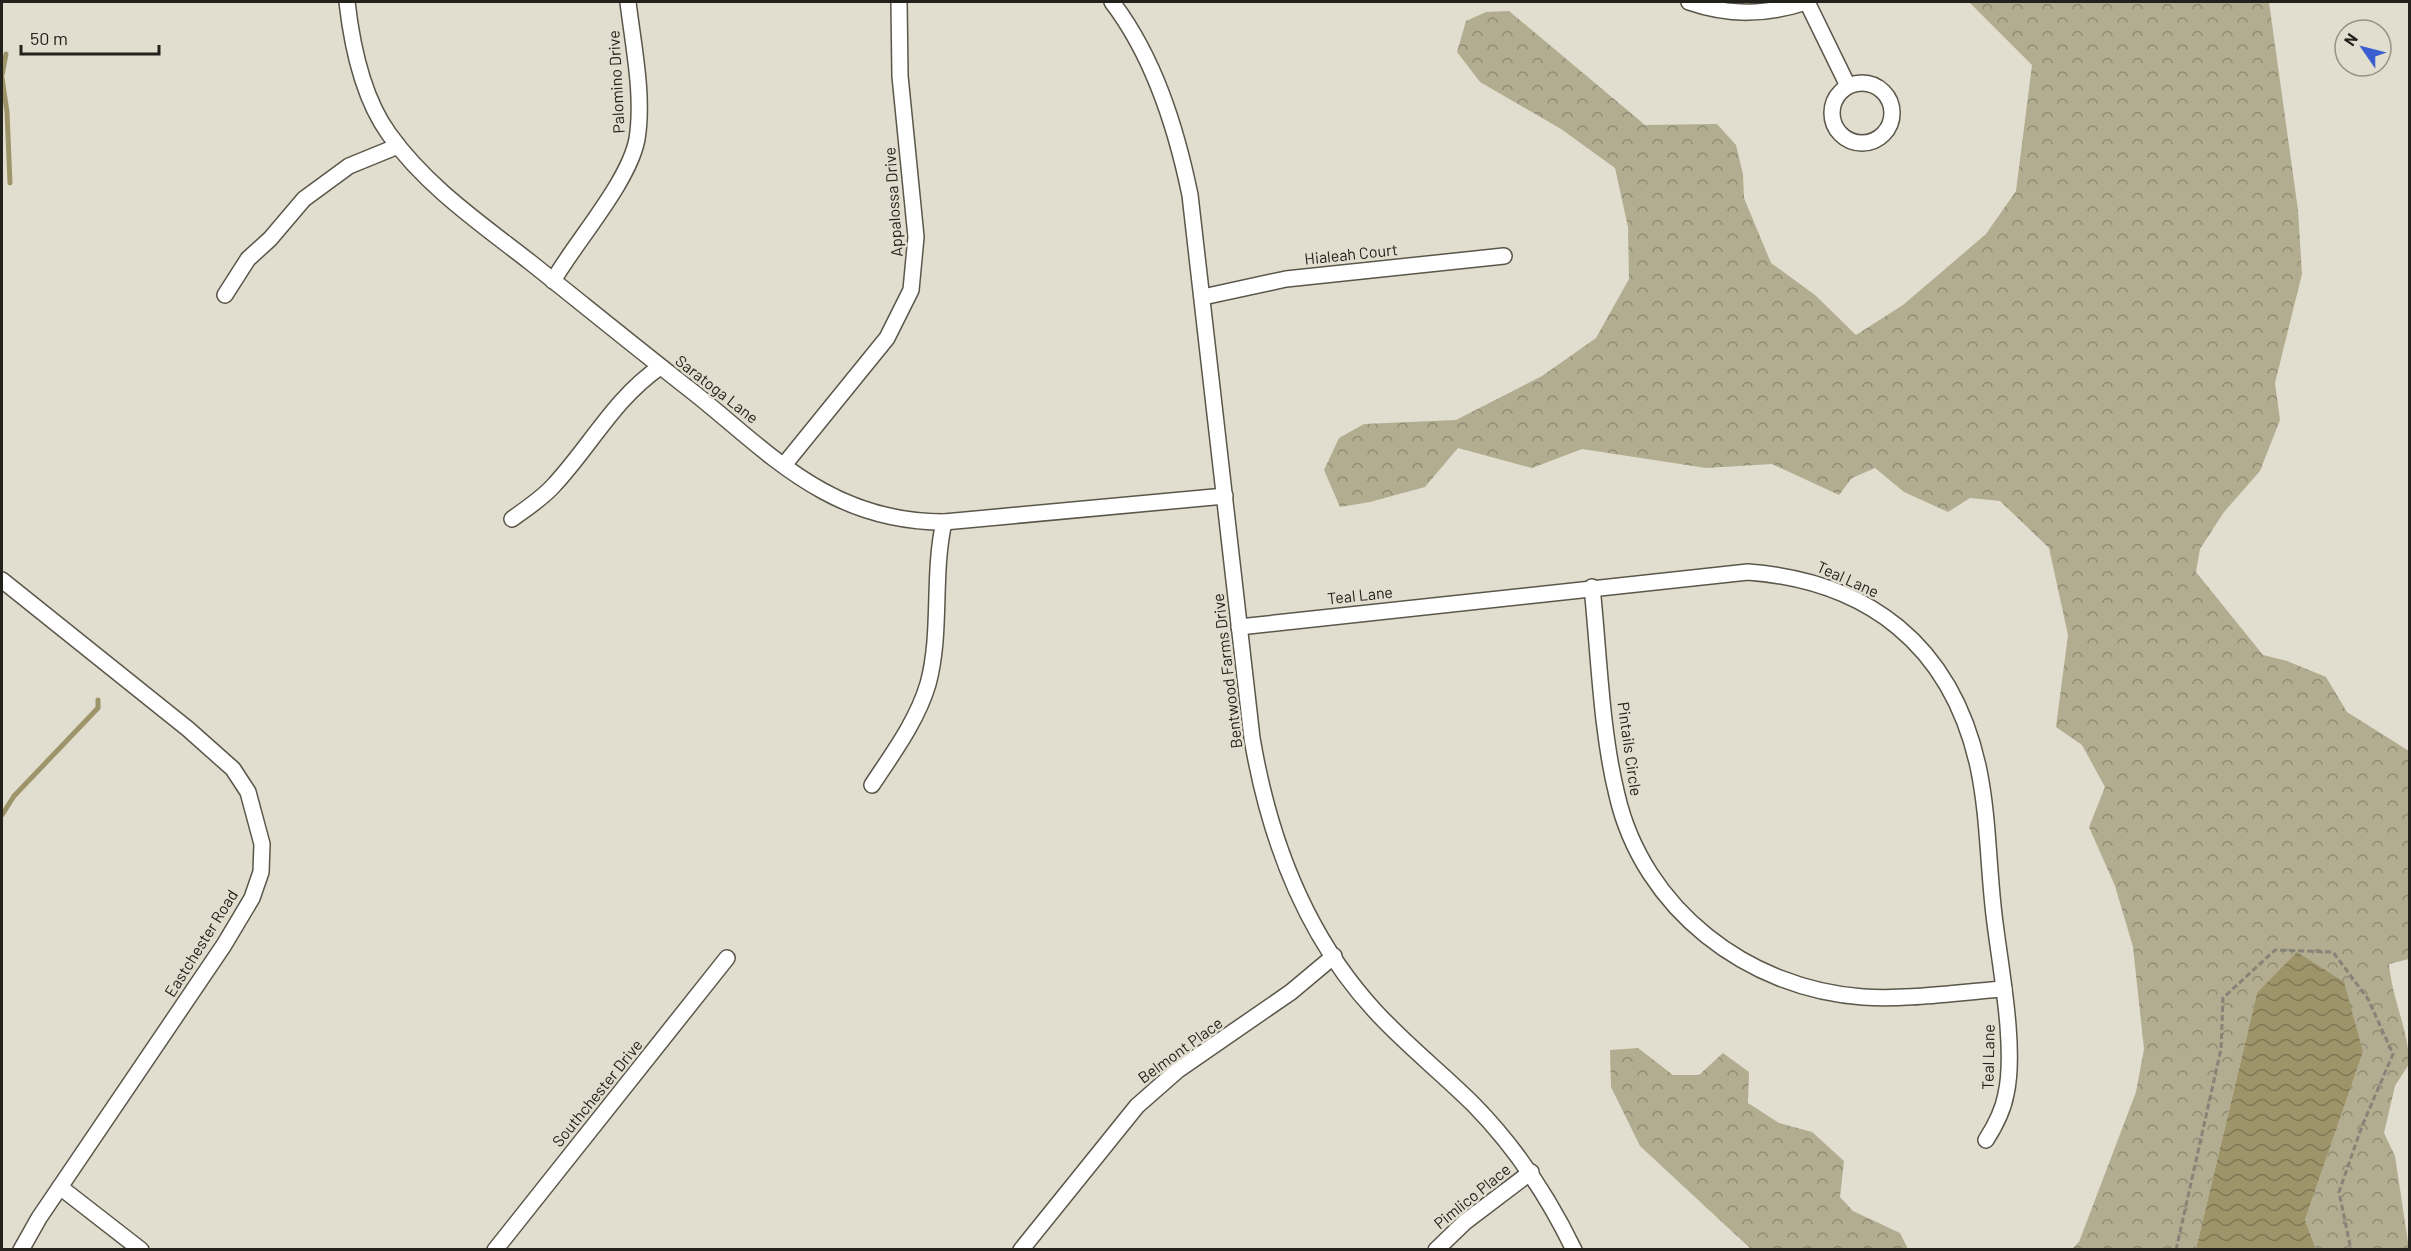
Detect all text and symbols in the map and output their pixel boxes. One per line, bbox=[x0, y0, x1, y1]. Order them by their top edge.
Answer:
scale bar bbox=[21, 18, 159, 56]
north arrow bbox=[2333, 18, 2393, 78]
text: 50 m bbox=[30, 27, 68, 49]
text: N bbox=[2339, 29, 2361, 49]
street label: Palomino Drive bbox=[603, 30, 628, 134]
street label: Appalossa Drive bbox=[879, 146, 906, 258]
street label: Hialeah Court bbox=[1303, 239, 1399, 268]
street label: Saratoga Lane bbox=[672, 350, 763, 427]
street label: Teal Lane bbox=[1814, 556, 1882, 601]
street label: Teal Lane bbox=[1326, 582, 1394, 607]
street label: Bentwood Farms Drive bbox=[1208, 592, 1245, 750]
street label: Pintails Circle bbox=[1614, 701, 1647, 797]
street label: Eastchester Road bbox=[160, 886, 241, 1000]
street label: Belmont Place bbox=[1134, 1013, 1226, 1087]
street label: Teal Lane bbox=[1977, 1024, 1998, 1090]
street label: Southchester Drive bbox=[547, 1035, 646, 1150]
street label: Pimlico Place bbox=[1430, 1159, 1514, 1232]

